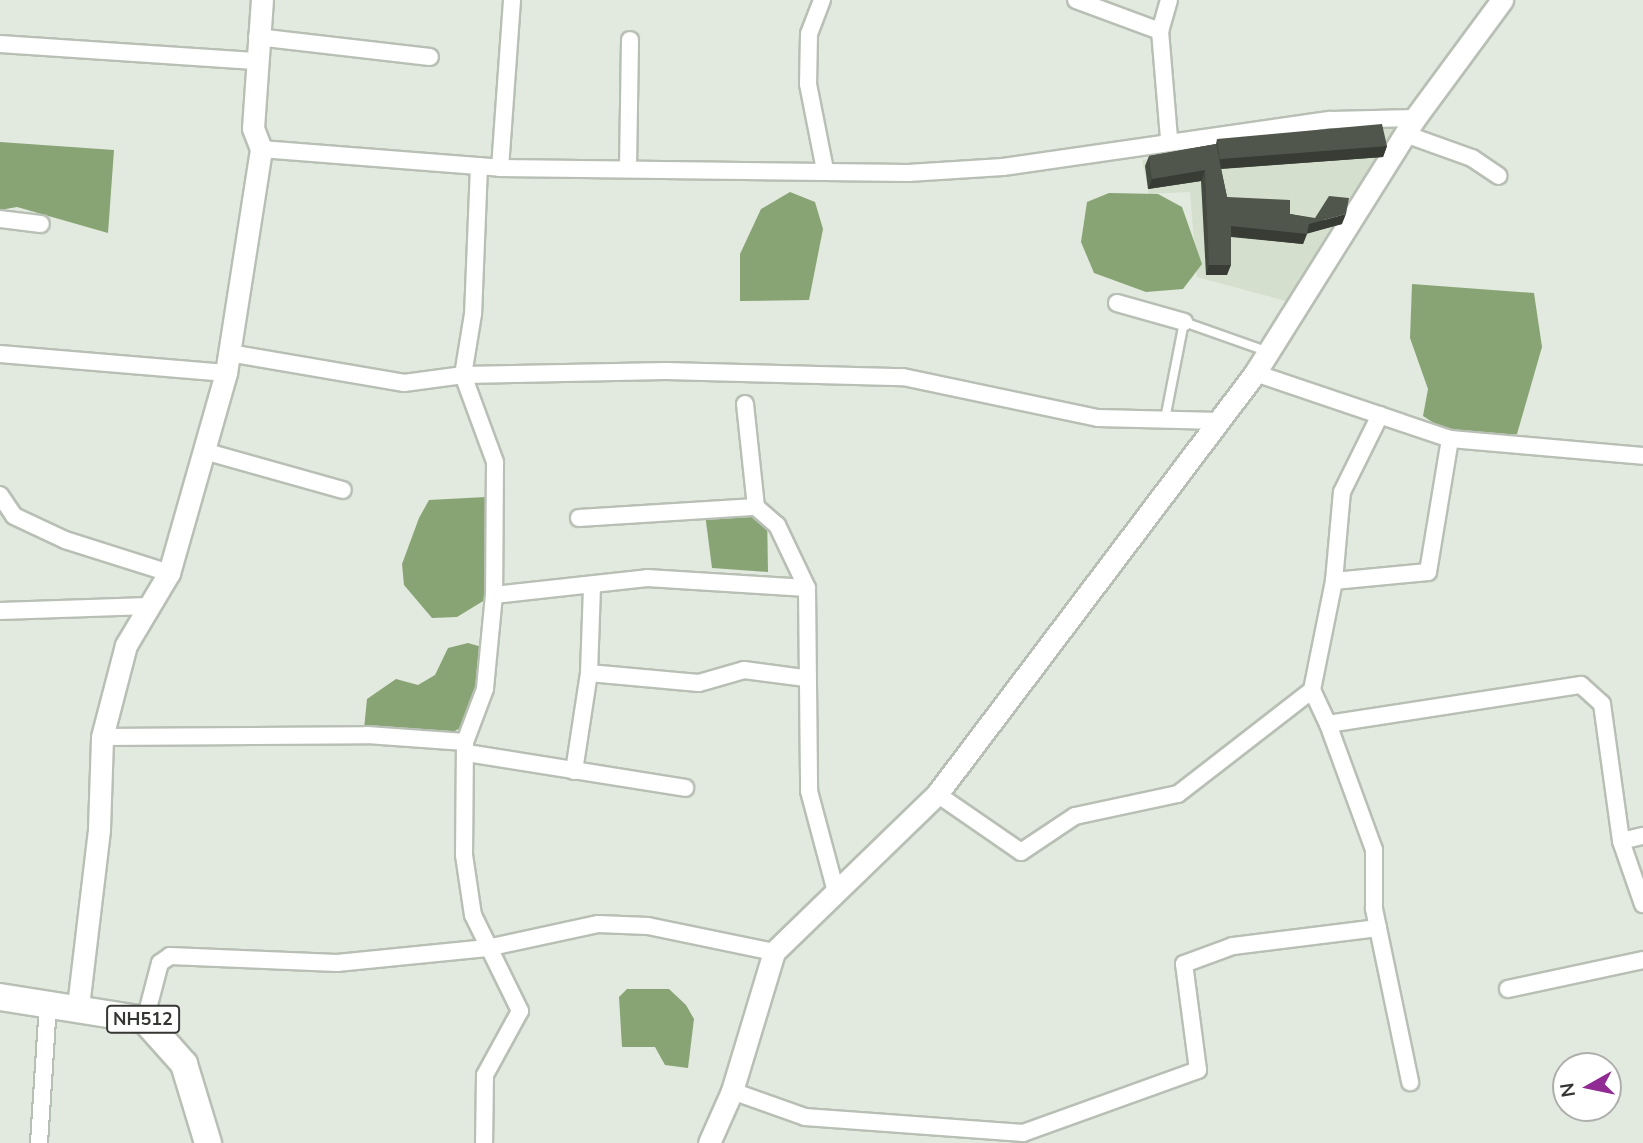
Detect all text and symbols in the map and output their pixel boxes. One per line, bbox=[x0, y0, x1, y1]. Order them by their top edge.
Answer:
road number: NH512 bbox=[104, 1004, 182, 1034]
north arrow bbox=[1552, 1052, 1622, 1122]
text: N bbox=[1554, 1081, 1582, 1099]

